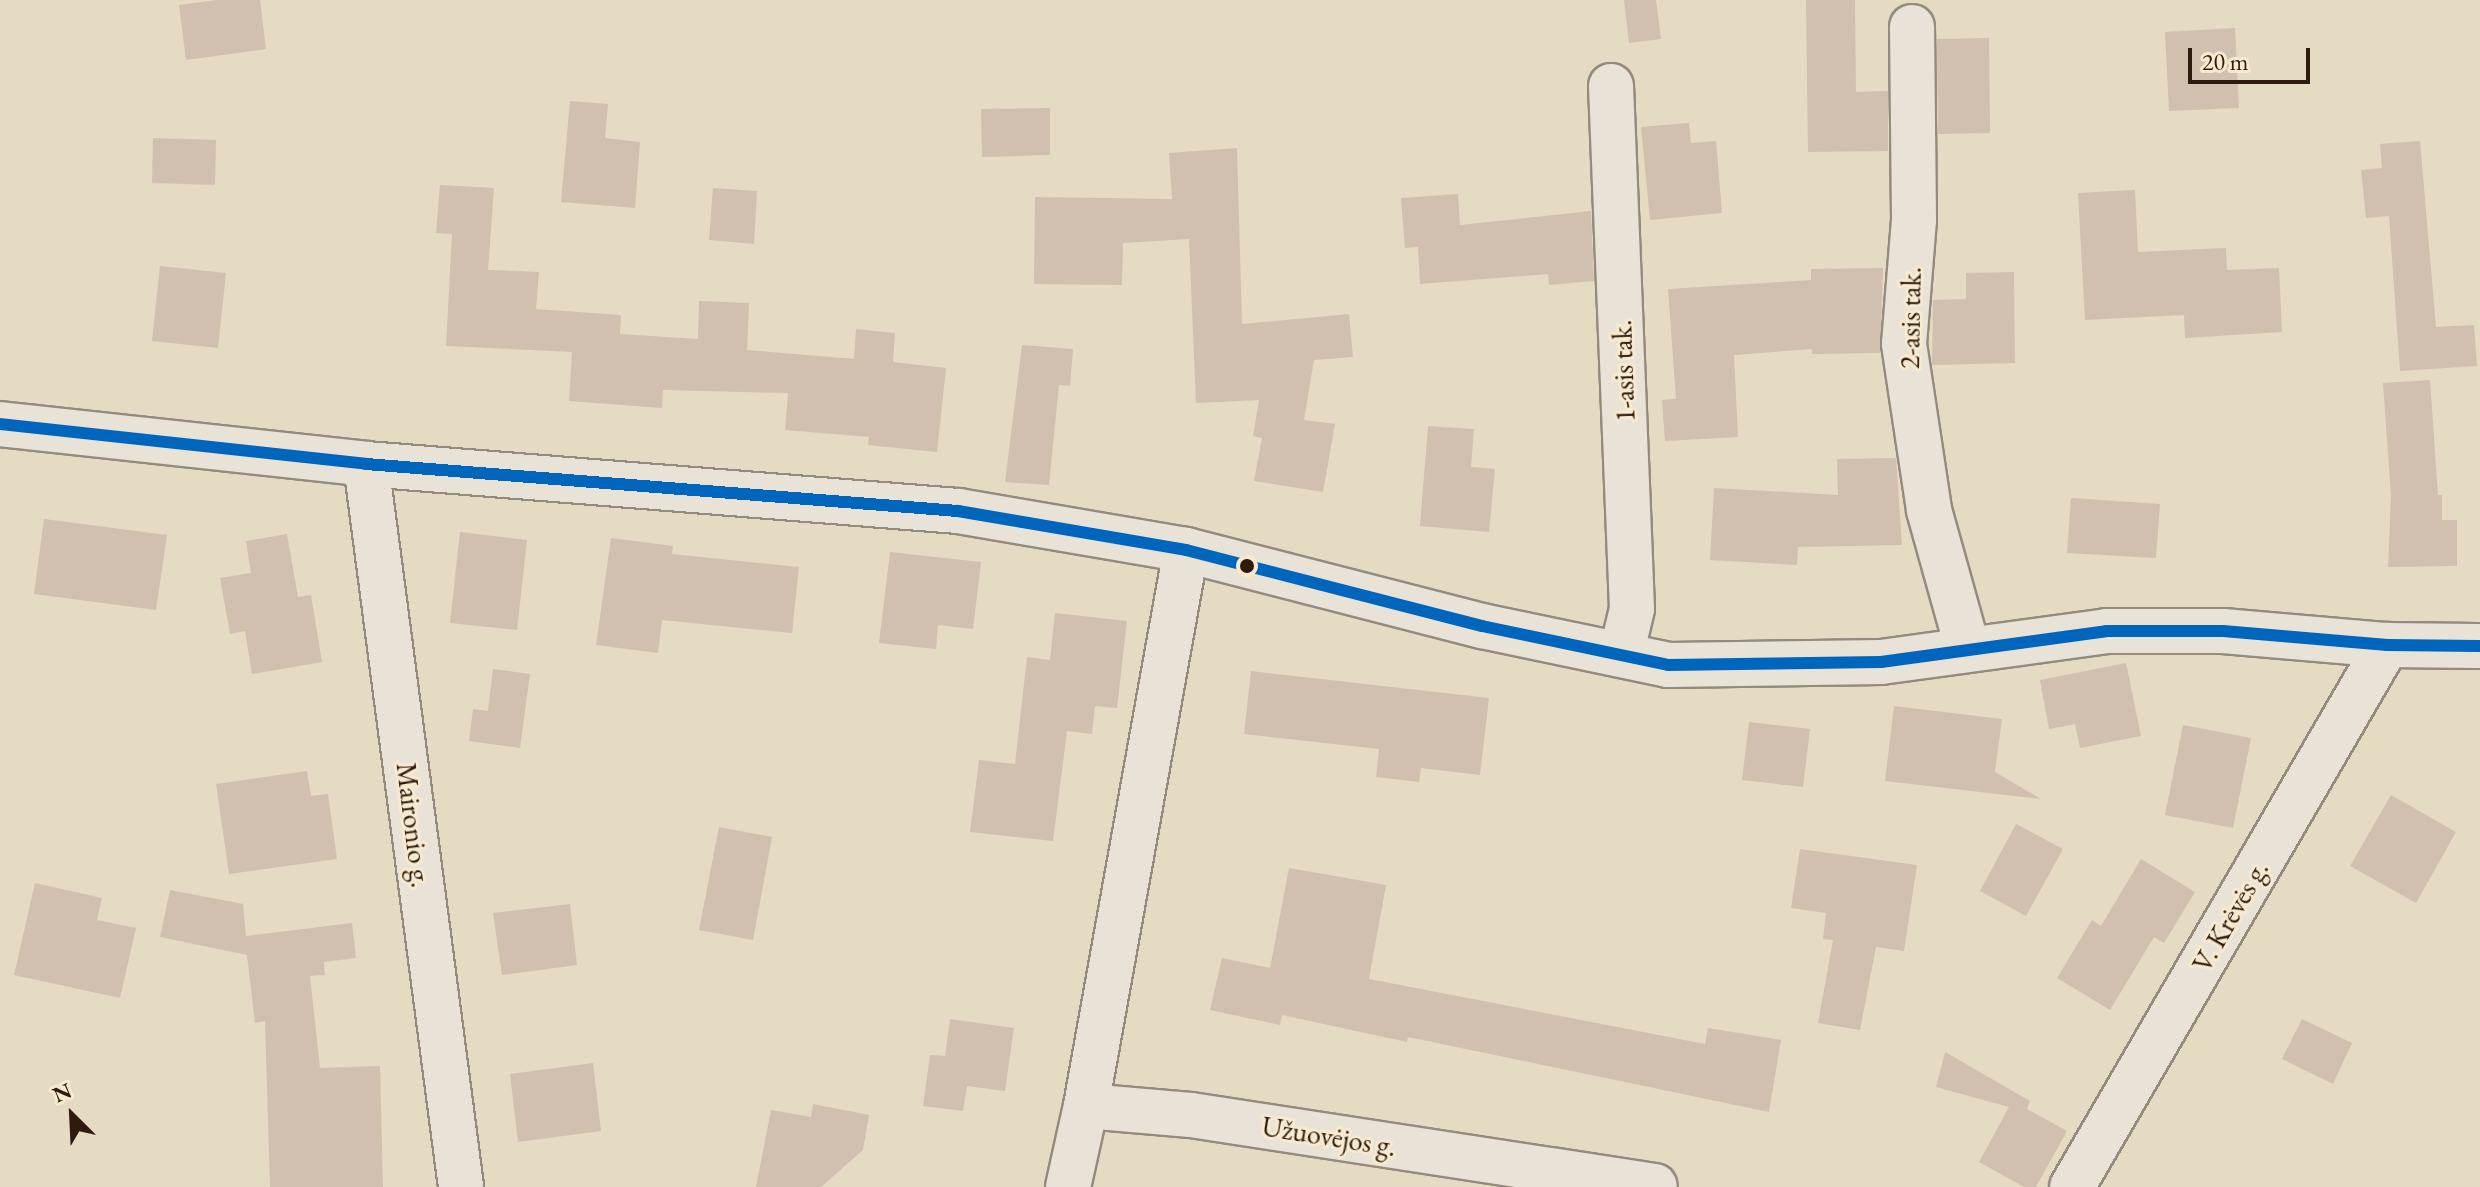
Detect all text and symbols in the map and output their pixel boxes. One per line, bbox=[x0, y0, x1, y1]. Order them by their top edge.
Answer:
scale bar bbox=[2192, 32, 2314, 82]
text: 20 m bbox=[2202, 46, 2249, 77]
street label: 2-asis tak. bbox=[1892, 267, 1928, 369]
street label: 1-asis tak. bbox=[1604, 319, 1642, 423]
unlabelled marker bbox=[1239, 558, 1255, 574]
street label: Maironio g. bbox=[390, 761, 438, 889]
street label: V. Krėvės g. bbox=[2185, 854, 2275, 978]
north arrow bbox=[32, 1075, 112, 1155]
text: N bbox=[48, 1076, 76, 1109]
street label: Užuovėjos g. bbox=[1260, 1109, 1398, 1163]

